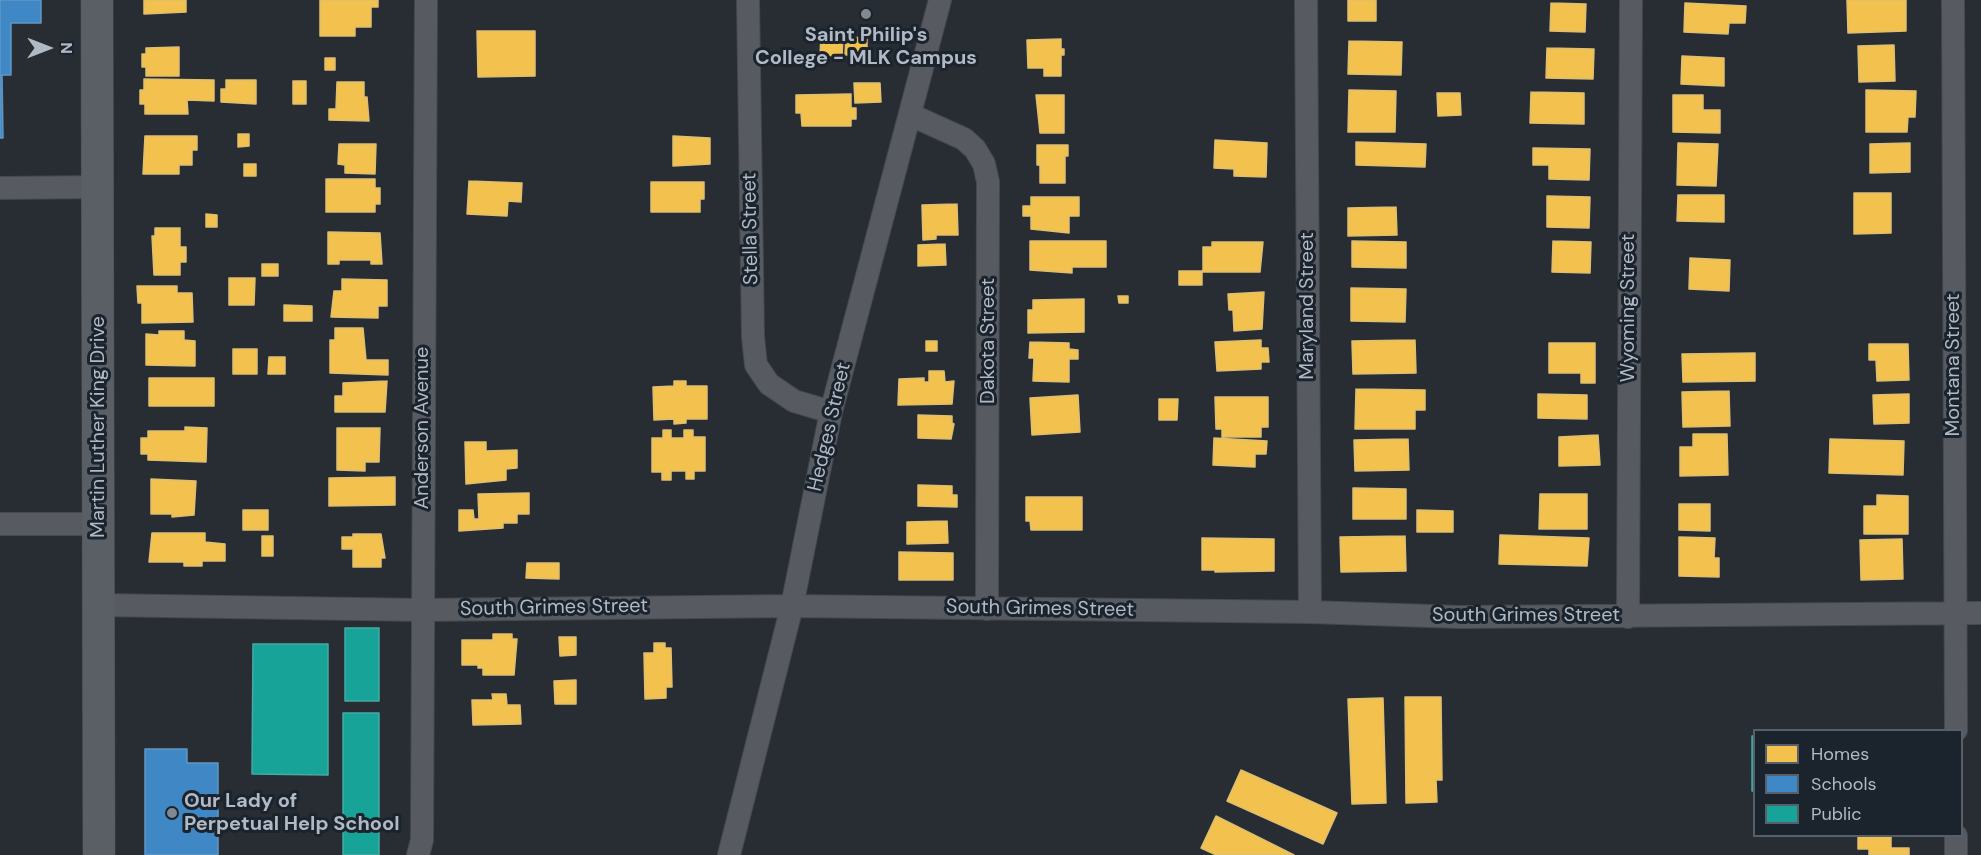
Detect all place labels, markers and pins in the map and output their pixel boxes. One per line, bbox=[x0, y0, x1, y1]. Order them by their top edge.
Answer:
marker: Saint Philip's College - MLK Campus bbox=[859, 7, 873, 21]
place label: Saint Philip's College - MLK Campus bbox=[755, 24, 977, 71]
place label: Our Lady of Perpetual Help School bbox=[184, 790, 400, 837]
marker: Our Lady of Perpetual Help School bbox=[165, 806, 179, 820]

